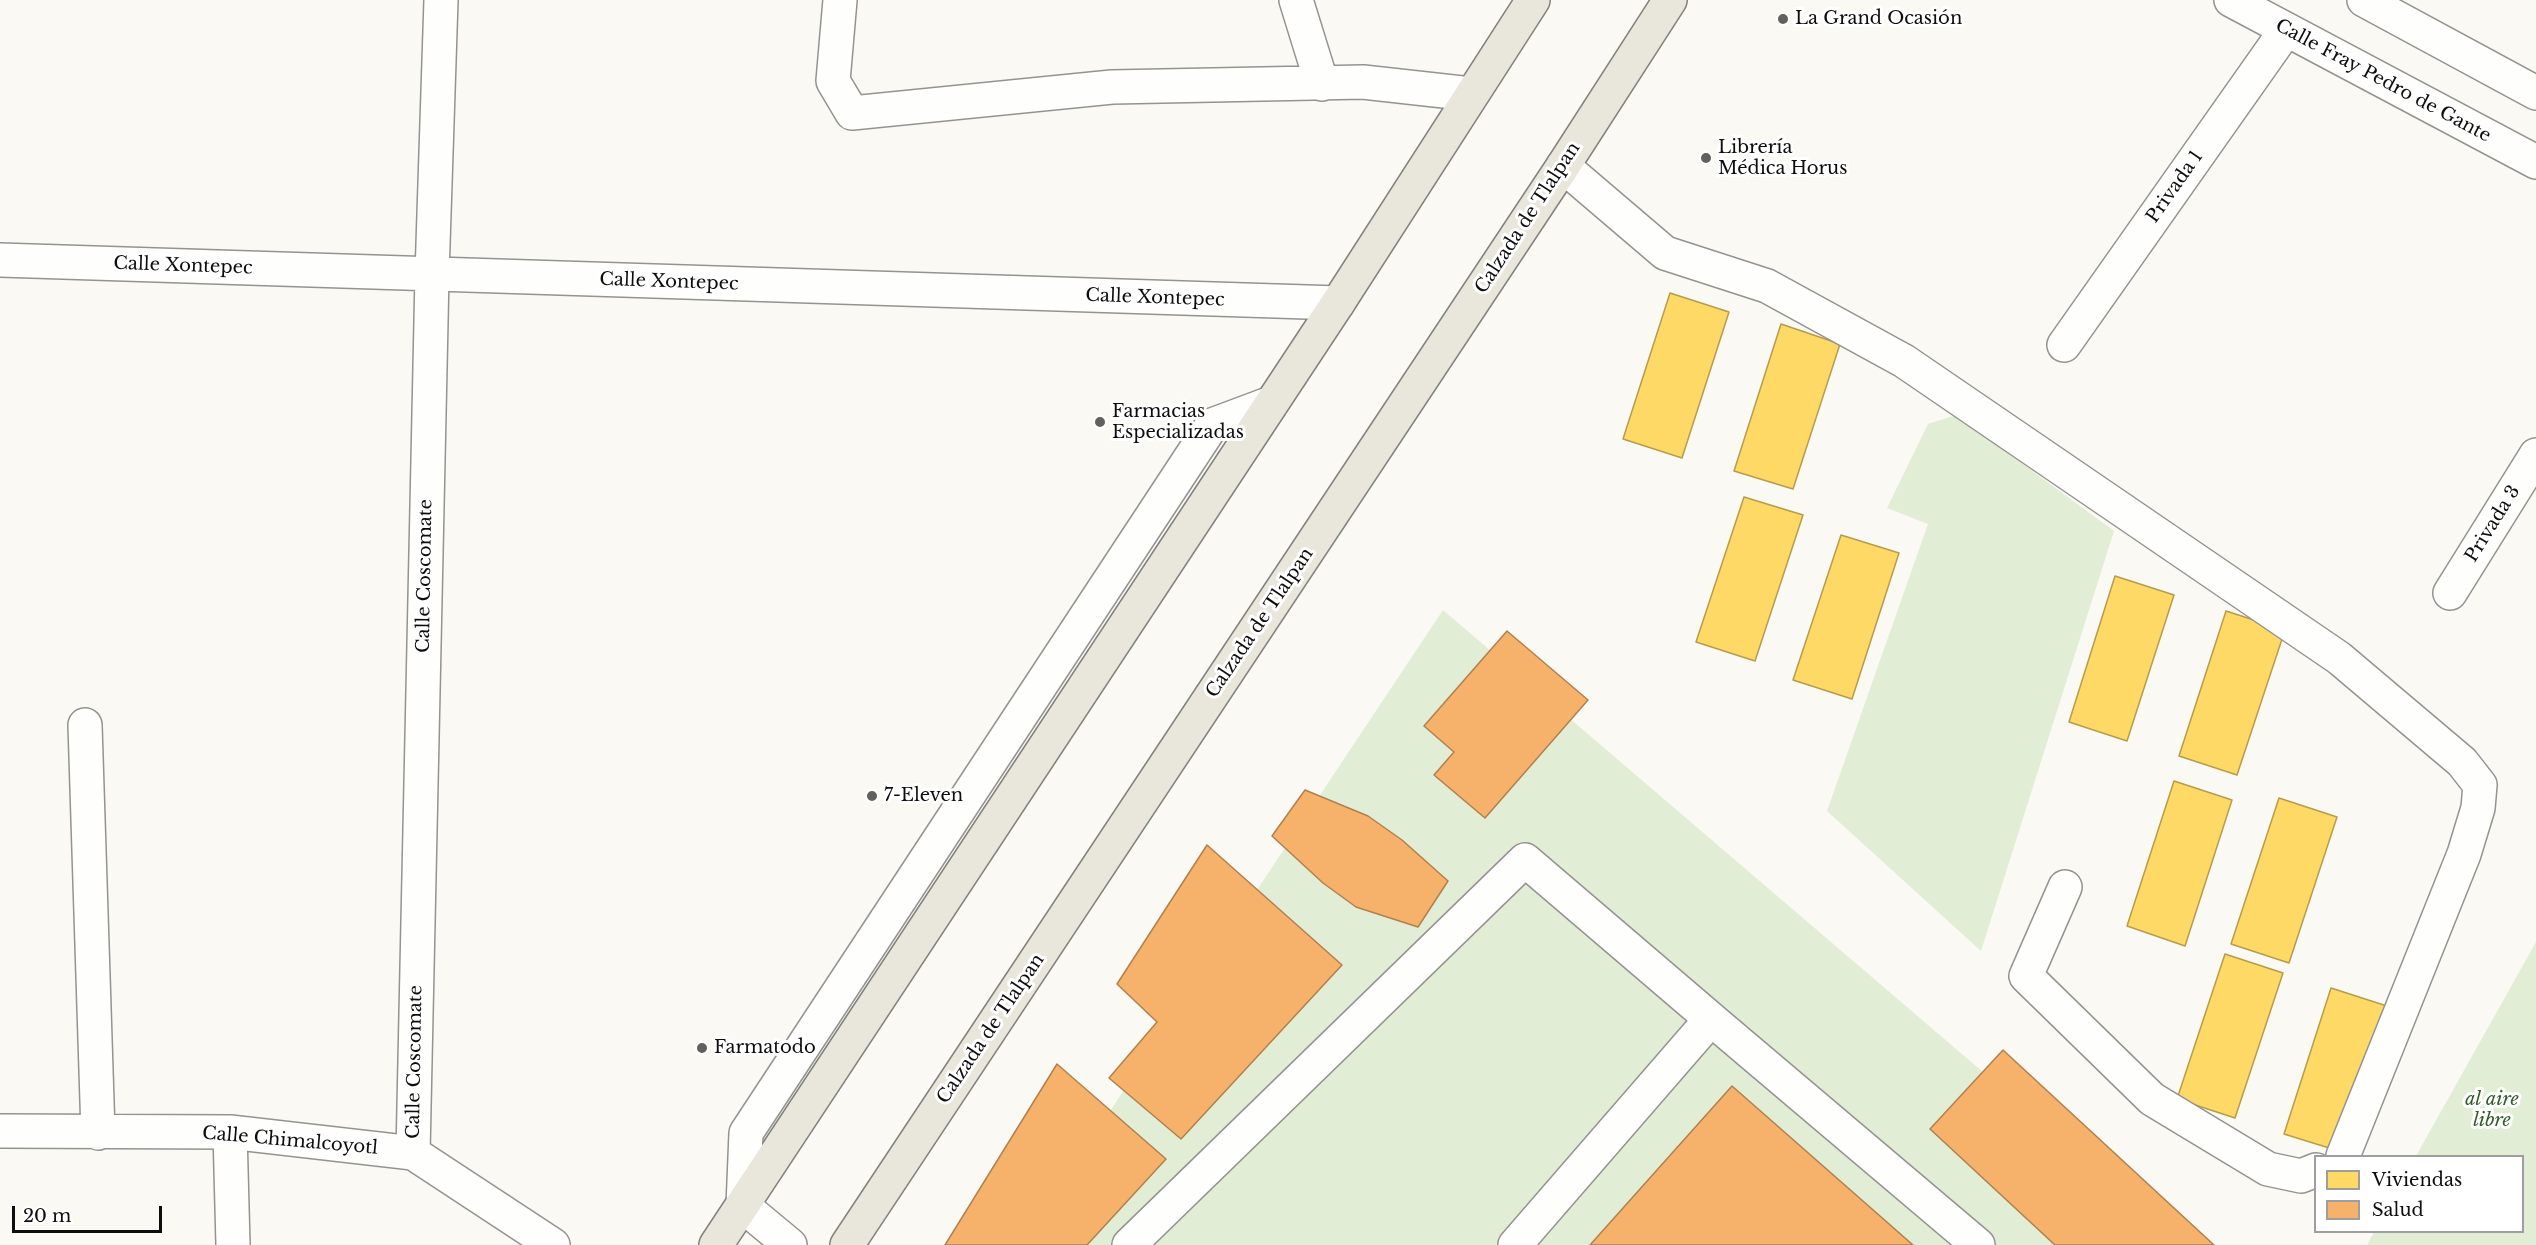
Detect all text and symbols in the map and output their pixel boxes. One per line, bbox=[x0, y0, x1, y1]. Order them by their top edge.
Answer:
place label: La Grand Ocasión bbox=[1795, 8, 1962, 30]
marker: La Grand Ocasión bbox=[1776, 12, 1790, 26]
street label: Calle Fray Pedro de Gante bbox=[2272, 15, 2494, 147]
place label: Librería Médica Horus bbox=[1718, 137, 1847, 180]
street label: Calzada de Tlalpan bbox=[1471, 138, 1585, 298]
street label: Privada 1 bbox=[2142, 147, 2208, 227]
marker: Librería Médica Horus bbox=[1699, 151, 1713, 165]
street label: Calle Xontepec bbox=[113, 253, 253, 279]
street label: Calle Xontepec bbox=[599, 269, 739, 295]
street label: Calle Xontepec bbox=[1085, 285, 1225, 311]
place label: Farmacias Especializadas bbox=[1112, 401, 1244, 444]
marker: Farmacias Especializadas bbox=[1093, 415, 1107, 429]
street label: Privada 3 bbox=[2461, 482, 2525, 566]
street label: Calle Coscomate bbox=[413, 499, 437, 653]
street label: Calzada de Tlalpan bbox=[1202, 544, 1318, 702]
place label: 7-Eleven bbox=[884, 785, 963, 807]
marker: 7-Eleven bbox=[865, 789, 879, 803]
street label: Calzada de Tlalpan bbox=[933, 950, 1049, 1108]
street label: Calle Coscomate bbox=[403, 985, 427, 1139]
place label: Farmatodo bbox=[714, 1037, 816, 1059]
marker: Farmatodo bbox=[695, 1041, 709, 1055]
park label: al aire libre bbox=[2465, 1089, 2519, 1132]
street label: Calle Chimalcoyotl bbox=[201, 1123, 379, 1159]
legend bbox=[2314, 1155, 2524, 1233]
text: Viviendas bbox=[2372, 1169, 2462, 1191]
scale bar bbox=[15, 1194, 165, 1232]
text: Salud bbox=[2372, 1199, 2424, 1221]
text: 20 m bbox=[23, 1205, 71, 1227]

